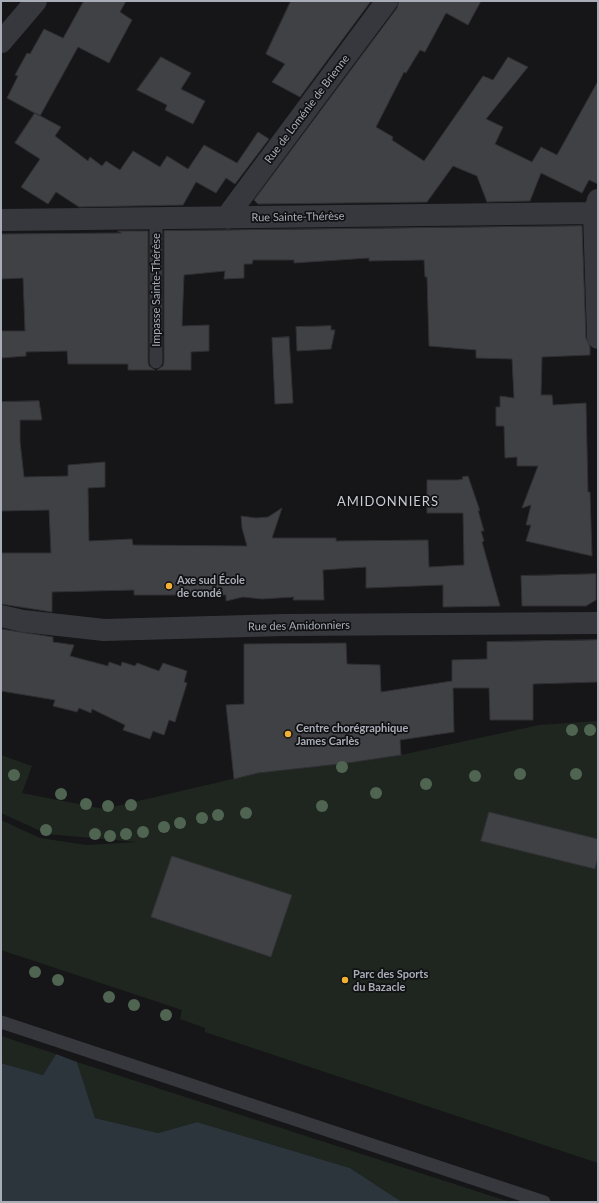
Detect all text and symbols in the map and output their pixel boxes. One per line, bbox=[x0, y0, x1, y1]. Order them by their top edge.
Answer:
street label: Rue de Loménie de Brienne bbox=[262, 52, 352, 166]
street label: Rue Sainte-Thérèse bbox=[251, 210, 345, 224]
street label: Impasse Sainte-Thérèse bbox=[149, 233, 163, 347]
district label: AMIDONNIERS bbox=[337, 494, 439, 510]
place label: Axe sud École de condé bbox=[177, 573, 245, 599]
marker: Axe sud École de condé bbox=[164, 581, 174, 591]
street label: Rue des Amidonniers bbox=[248, 619, 350, 633]
place label: Centre chorégraphique James Carlès bbox=[296, 721, 408, 747]
marker: Centre chorégraphique James Carlès bbox=[283, 729, 293, 739]
place label: Parc des Sports du Bazacle bbox=[353, 967, 428, 993]
marker: Parc des Sports du Bazacle bbox=[340, 975, 350, 985]

